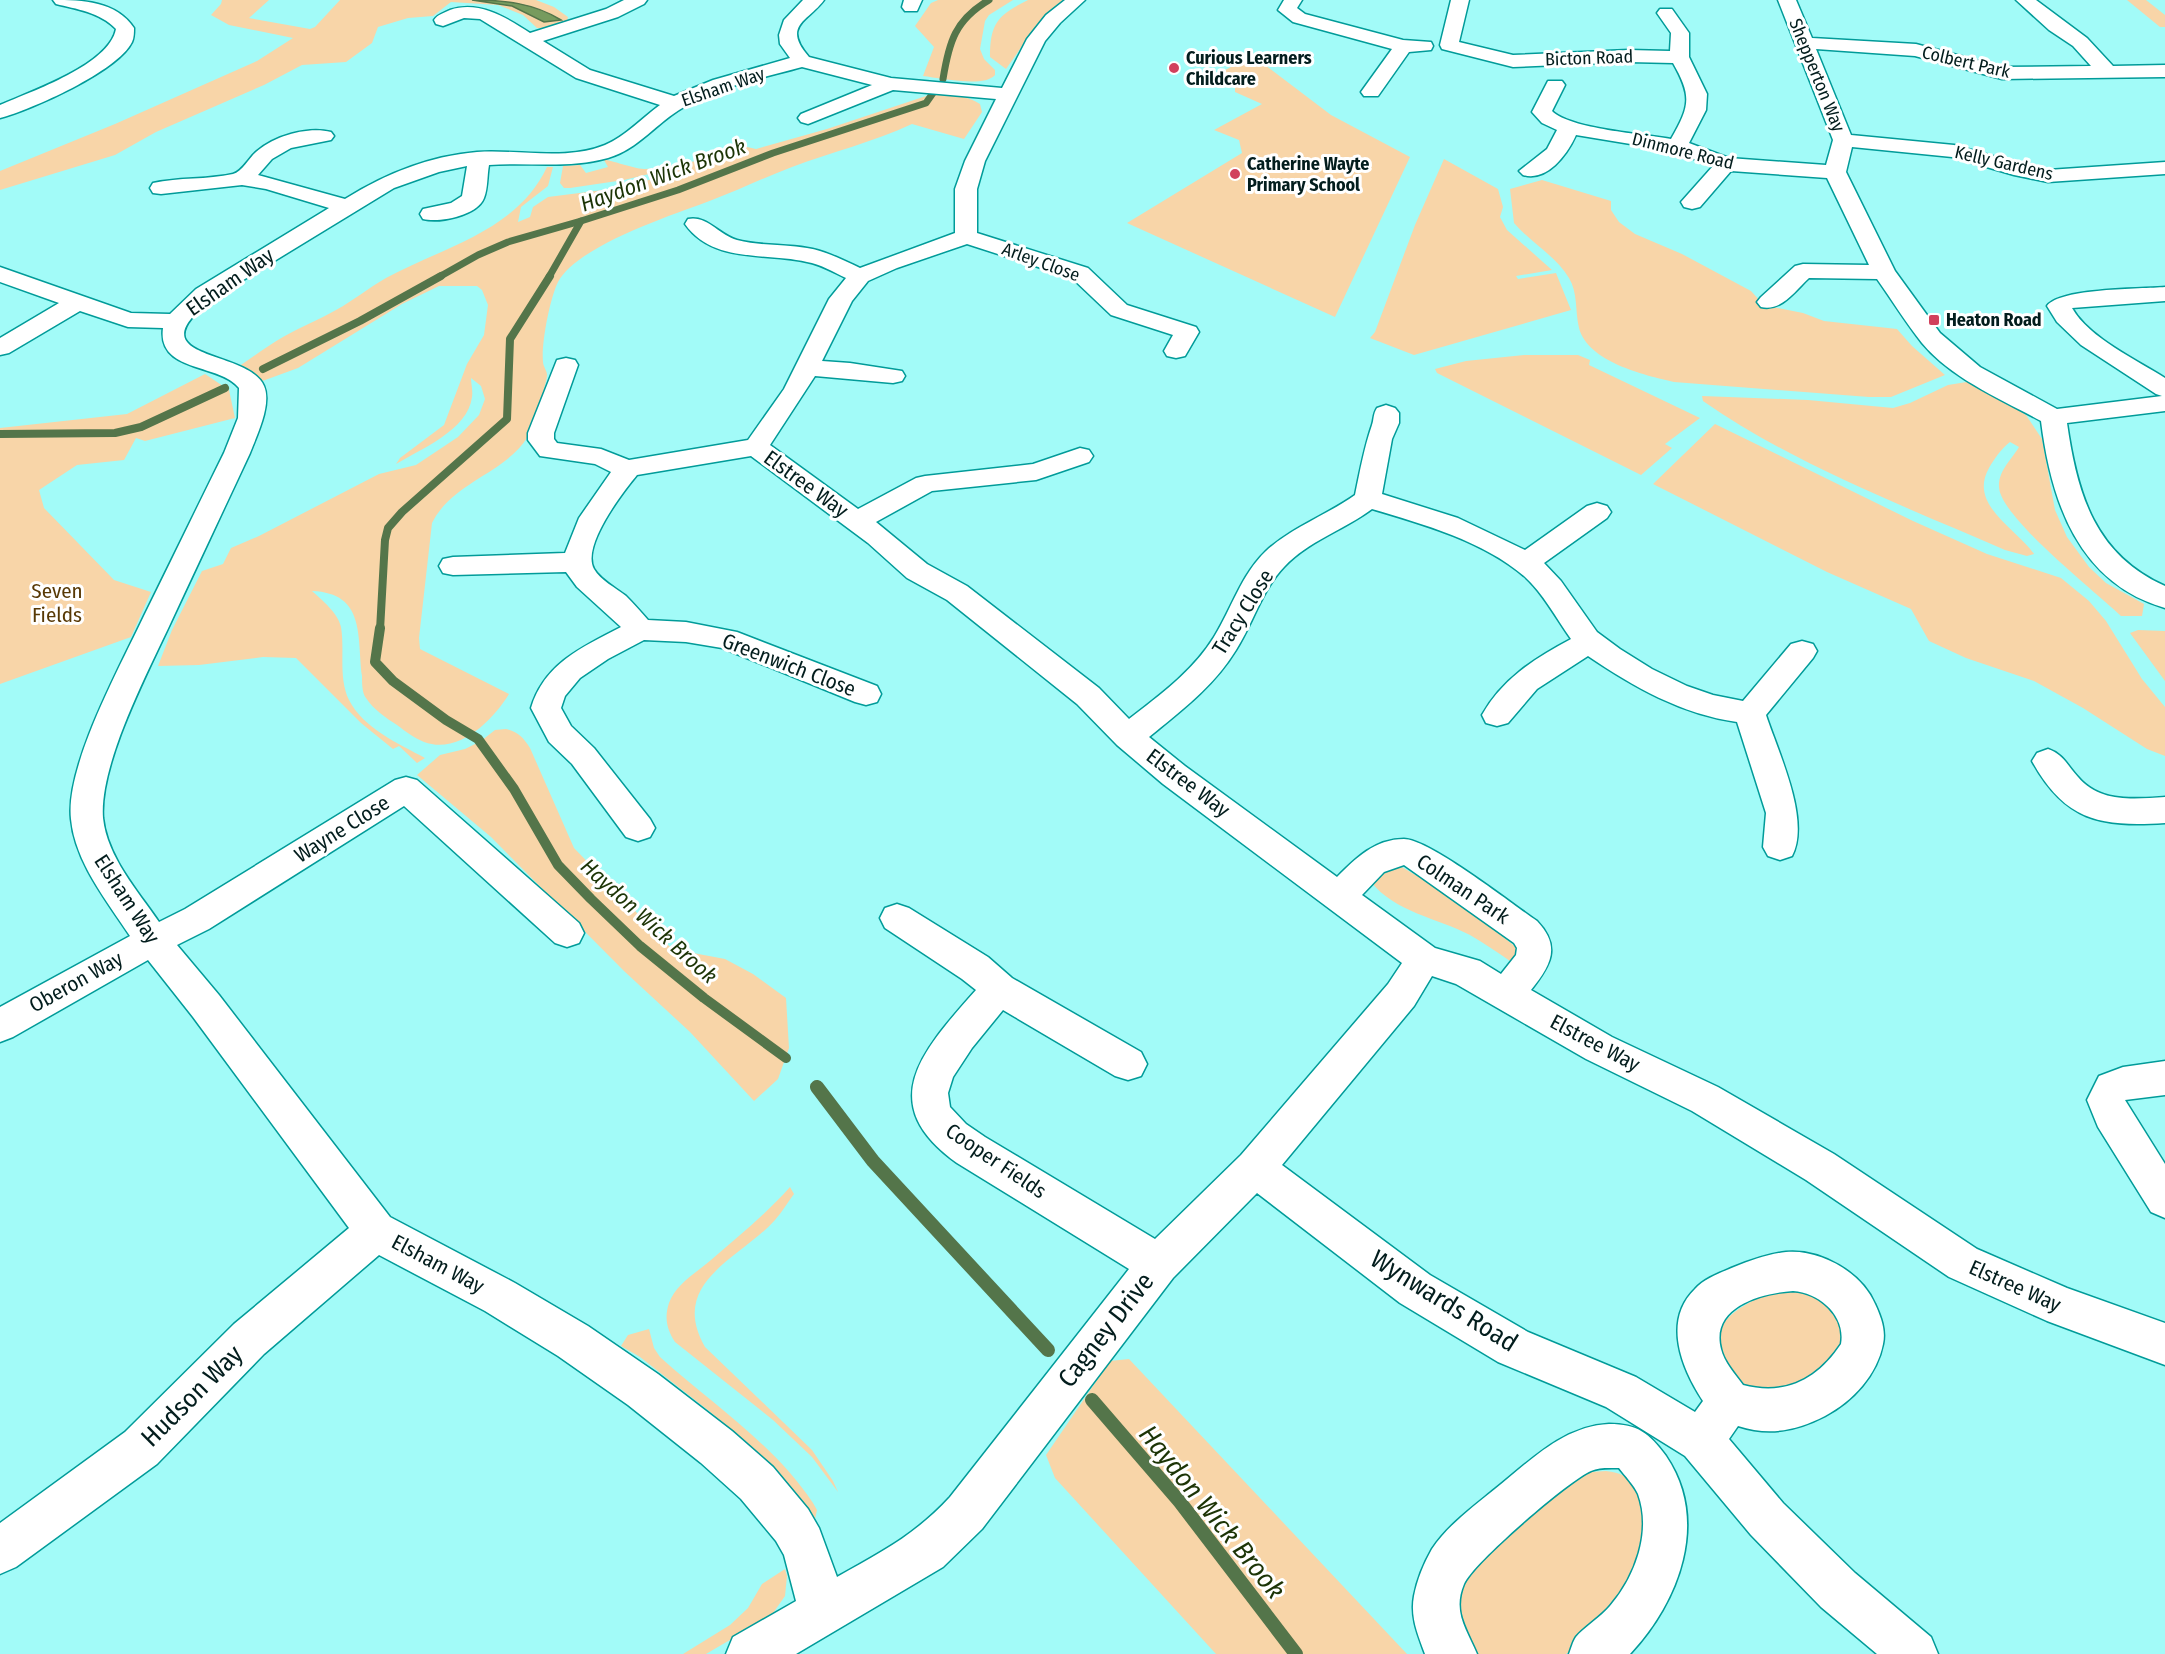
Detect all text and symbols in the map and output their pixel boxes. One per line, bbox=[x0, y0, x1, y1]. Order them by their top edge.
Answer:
street label: Shepperton Way bbox=[1784, 15, 1850, 135]
street label: Colbert Park bbox=[1920, 41, 2013, 83]
street label: Bicton Road bbox=[1545, 45, 1633, 71]
place label: Curious Learners Childcare bbox=[1186, 47, 1312, 90]
marker: Curious Learners Childcare bbox=[1167, 61, 1181, 75]
street label: Elsham Way bbox=[678, 62, 768, 112]
street label: Dinmore Road bbox=[1630, 128, 1736, 174]
water label: Haydon Wick Brook bbox=[576, 132, 750, 218]
street label: Kelly Gardens bbox=[1953, 141, 2056, 185]
place label: Catherine Wayte Primary School bbox=[1247, 153, 1369, 196]
marker: Catherine Wayte Primary School bbox=[1228, 167, 1242, 181]
street label: Arley Close bbox=[999, 238, 1083, 286]
street label: Elsham Way bbox=[181, 242, 279, 322]
place label: Heaton Road bbox=[1946, 309, 2042, 331]
marker: Heaton Road bbox=[1927, 313, 1941, 327]
street label: Elstree Way bbox=[759, 445, 854, 524]
street label: Tracy Close bbox=[1207, 565, 1279, 659]
park label: Seven Fields bbox=[31, 578, 83, 628]
street label: Greenwich Close bbox=[719, 628, 859, 702]
street label: Elstree Way bbox=[1141, 743, 1235, 823]
street label: Wayne Close bbox=[290, 790, 394, 868]
street label: Colman Park bbox=[1412, 848, 1515, 930]
street label: Elsham Way bbox=[89, 850, 166, 949]
water label: Haydon Wick Brook bbox=[575, 853, 723, 989]
street label: Oberon Way bbox=[25, 945, 128, 1018]
street label: Elstree Way bbox=[1546, 1009, 1645, 1078]
street label: Cooper Fields bbox=[941, 1118, 1051, 1204]
street label: Elsham Way bbox=[387, 1229, 489, 1300]
street label: Wynwards Road bbox=[1365, 1243, 1523, 1359]
street label: Elstree Way bbox=[1965, 1254, 2066, 1318]
street label: Cagney Drive bbox=[1052, 1267, 1160, 1393]
street label: Hudson Way bbox=[135, 1339, 249, 1453]
water label: Haydon Wick Brook bbox=[1132, 1419, 1292, 1605]

